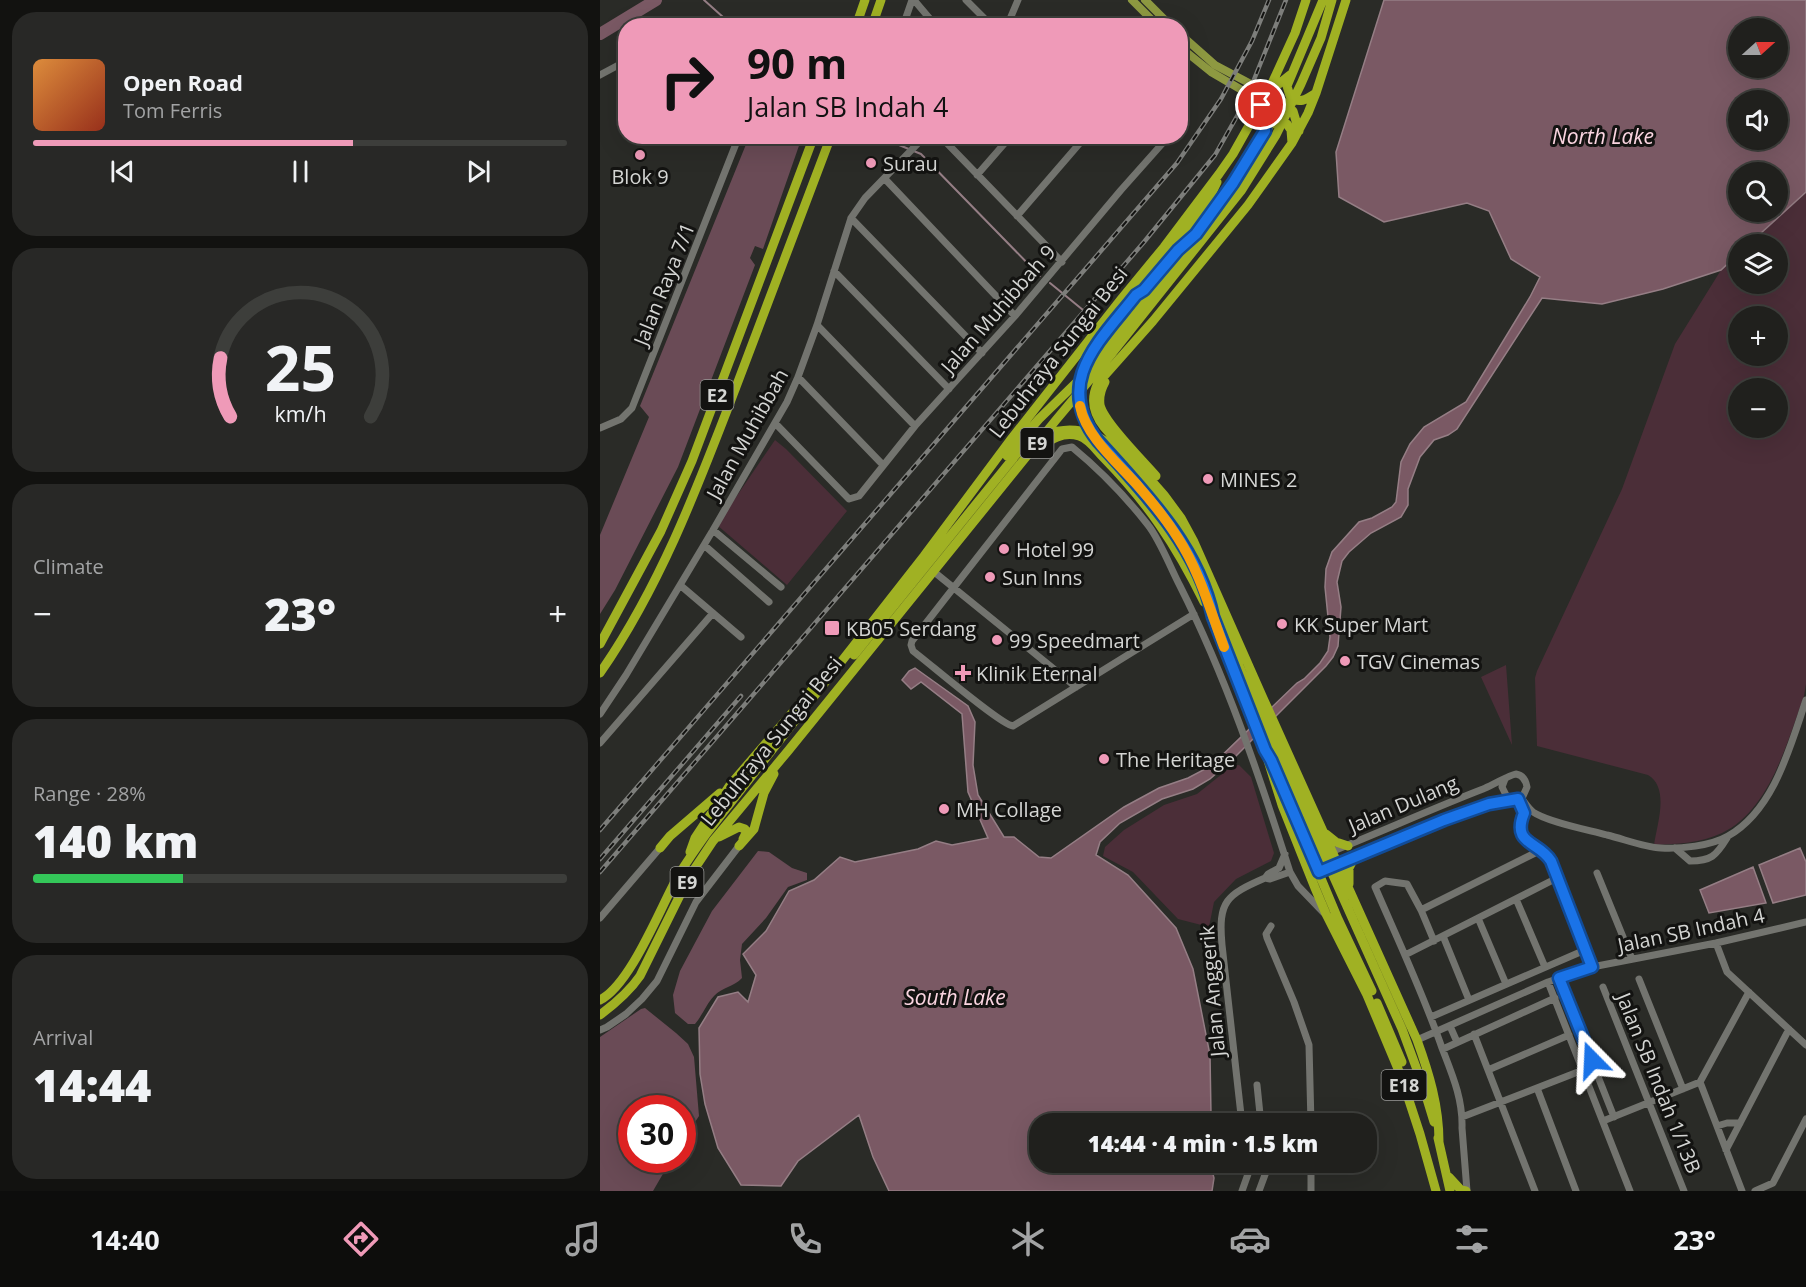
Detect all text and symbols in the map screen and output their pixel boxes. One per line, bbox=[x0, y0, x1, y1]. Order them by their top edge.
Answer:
north arrow bbox=[1728, 18, 1788, 78]
map controls bbox=[1728, 18, 1788, 438]
text: 90 m bbox=[747, 34, 847, 91]
icon: right bbox=[648, 42, 726, 120]
text: Open Road bbox=[123, 67, 243, 97]
pin bbox=[1235, 79, 1286, 130]
text: Jalan SB Indah 4 bbox=[747, 88, 949, 125]
icon: arrive bbox=[1244, 88, 1277, 121]
button: sound bbox=[1728, 90, 1788, 150]
text: Tom Ferris bbox=[123, 97, 222, 124]
water label: North Lake bbox=[1552, 122, 1654, 150]
marker: Blok 9 bbox=[633, 148, 647, 162]
place label: Surau bbox=[883, 150, 938, 177]
icon: previous bbox=[106, 155, 139, 188]
icon: pause bbox=[284, 155, 317, 188]
icon: next bbox=[462, 155, 495, 188]
marker: Surau bbox=[864, 156, 878, 170]
button: search bbox=[1728, 162, 1788, 222]
place label: Blok 9 bbox=[611, 163, 669, 190]
street label: Jalan Raya 7/1 bbox=[626, 219, 701, 351]
button: layers bbox=[1728, 234, 1788, 294]
street label: Jalan Muhibbah 9 bbox=[933, 239, 1061, 381]
street label: Lebuhraya Sungai Besi bbox=[983, 261, 1133, 443]
button: + bbox=[1728, 306, 1788, 366]
text: 25 bbox=[264, 324, 336, 409]
street label: Jalan Muhibbah bbox=[699, 364, 794, 506]
button: − bbox=[1728, 378, 1788, 438]
road number: E2 bbox=[700, 380, 734, 410]
text: km/h bbox=[274, 399, 326, 428]
road number: E9 bbox=[1020, 428, 1054, 458]
place label: MINES 2 bbox=[1220, 466, 1297, 493]
marker: MINES 2 bbox=[1201, 472, 1215, 486]
place label: Hotel 99 bbox=[1016, 536, 1094, 563]
marker: Hotel 99 bbox=[997, 542, 1011, 556]
text: Climate bbox=[33, 553, 104, 580]
place label: Sun Inns bbox=[1002, 564, 1082, 591]
marker: Sun Inns bbox=[983, 570, 997, 584]
text: 23° bbox=[264, 583, 336, 644]
text: − bbox=[33, 591, 52, 636]
text: + bbox=[548, 591, 567, 636]
place label: KK Super Mart bbox=[1294, 611, 1428, 638]
place label: KB05 Serdang bbox=[846, 615, 976, 642]
marker: KK Super Mart bbox=[1275, 617, 1289, 631]
marker: KB05 Serdang bbox=[823, 619, 841, 637]
place label: 99 Speedmart bbox=[1009, 627, 1140, 654]
marker: 99 Speedmart bbox=[990, 633, 1004, 647]
place label: TGV Cinemas bbox=[1357, 648, 1480, 675]
street label: Lebuhraya Sungai Besi bbox=[694, 651, 848, 831]
marker: TGV Cinemas bbox=[1338, 654, 1352, 668]
place label: Klinik Eternal bbox=[976, 660, 1097, 687]
marker: Klinik Eternal bbox=[954, 664, 972, 682]
place label: The Heritage bbox=[1116, 746, 1235, 773]
marker: The Heritage bbox=[1097, 752, 1111, 766]
street label: Jalan Dulang bbox=[1342, 769, 1462, 840]
text: Range · 28% bbox=[33, 780, 146, 807]
place label: MH Collage bbox=[956, 796, 1062, 823]
marker: MH Collage bbox=[937, 802, 951, 816]
text: 140 km bbox=[33, 810, 198, 871]
road number: E9 bbox=[670, 867, 704, 897]
street label: Jalan SB Indah 4 bbox=[1613, 901, 1767, 959]
street label: Jalan Anggerik bbox=[1193, 924, 1231, 1060]
water label: South Lake bbox=[904, 983, 1006, 1011]
street label: Jalan SB Indah 1/13B bbox=[1610, 987, 1708, 1177]
text: Arrival bbox=[33, 1024, 93, 1051]
position arrow bbox=[1560, 1028, 1624, 1092]
text: 14:44 bbox=[33, 1054, 151, 1115]
road number: E18 bbox=[1382, 1070, 1426, 1100]
speed limit sign: 30 bbox=[618, 1095, 696, 1173]
text: 14:44 · 4 min · 1.5 km bbox=[1088, 1128, 1318, 1158]
icon: directions bbox=[340, 1218, 382, 1260]
icon: music bbox=[562, 1218, 604, 1260]
icon: phone bbox=[784, 1218, 826, 1260]
icon: climate bbox=[1007, 1218, 1049, 1260]
icon: car bbox=[1229, 1218, 1271, 1260]
icon: filters bbox=[1451, 1218, 1493, 1260]
text: 14:40 bbox=[90, 1221, 160, 1258]
text: 23° bbox=[1673, 1221, 1716, 1258]

